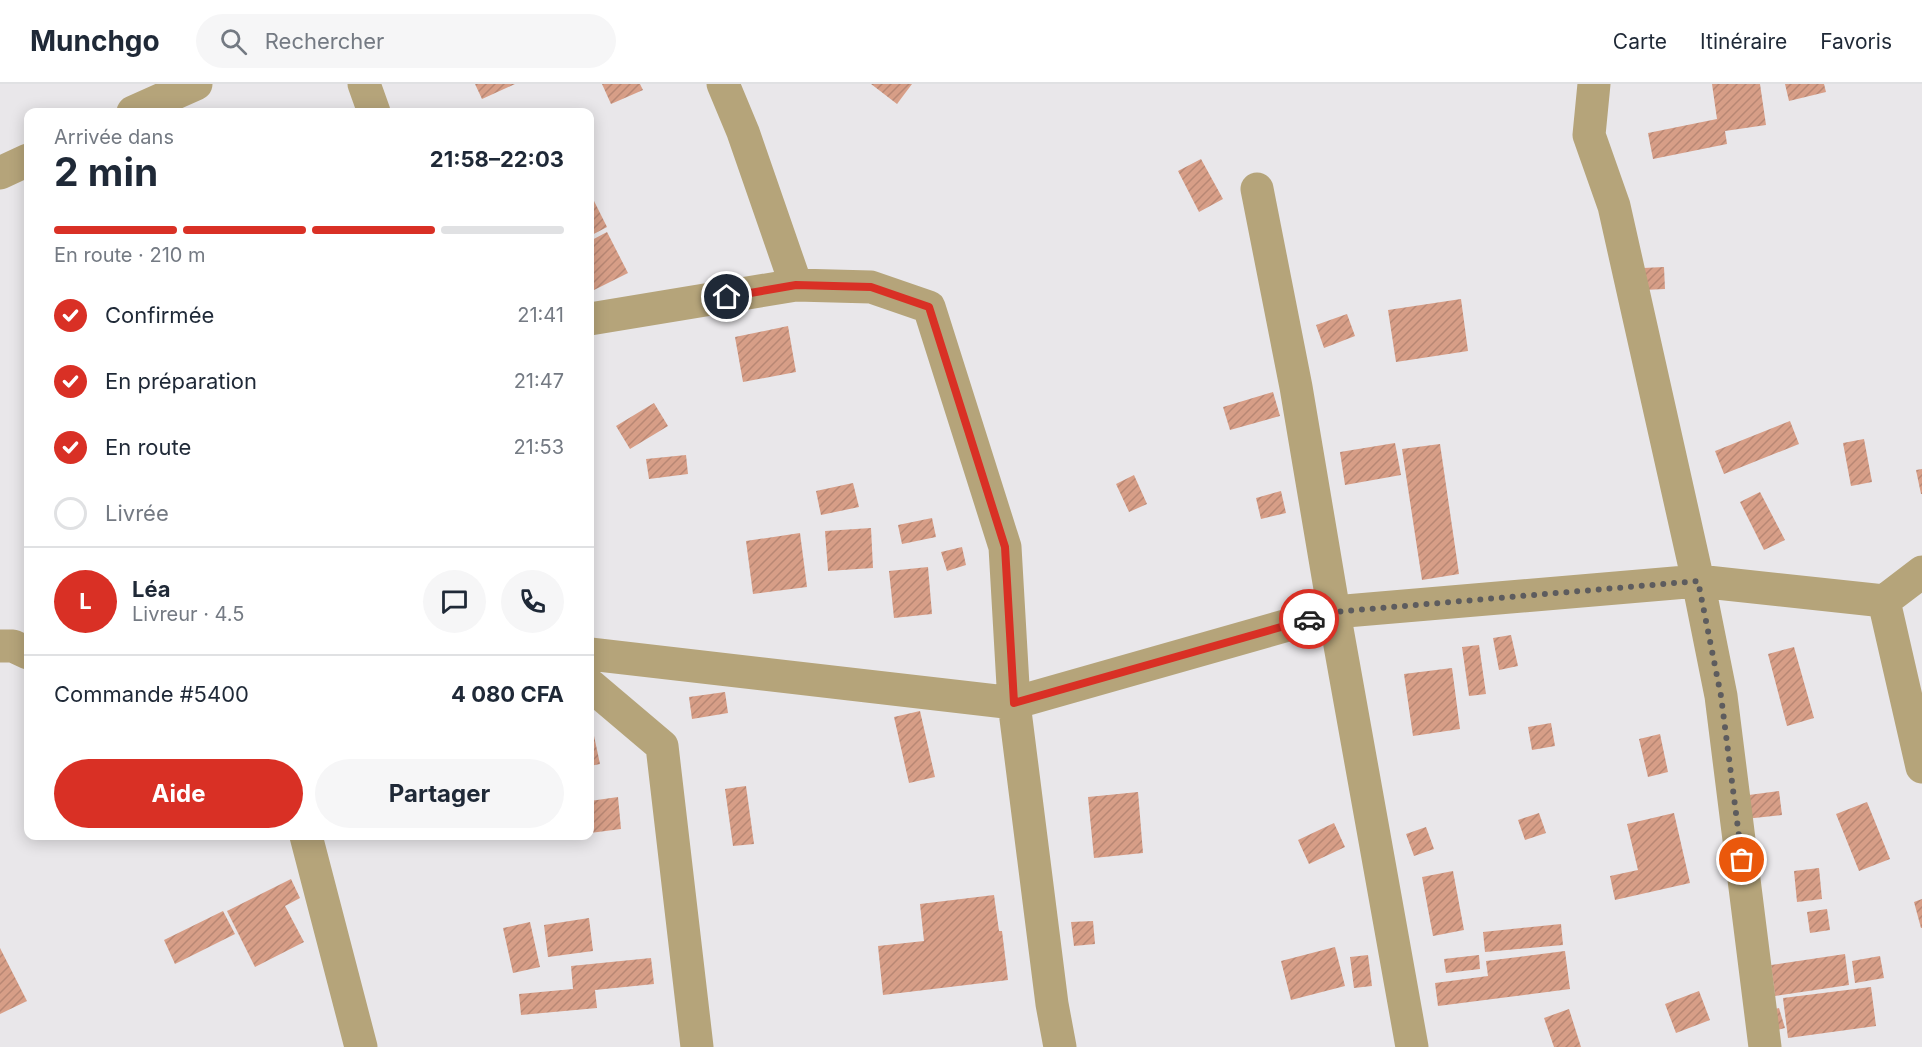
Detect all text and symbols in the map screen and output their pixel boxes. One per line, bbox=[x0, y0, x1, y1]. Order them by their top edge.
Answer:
search box bbox=[196, 14, 616, 68]
text: Munchgo bbox=[30, 24, 160, 58]
icon: search bbox=[217, 25, 250, 58]
text: Rechercher bbox=[265, 28, 384, 54]
text: Carte bbox=[1613, 29, 1667, 54]
text: Itinéraire bbox=[1700, 29, 1787, 54]
text: Favoris bbox=[1820, 29, 1892, 54]
text: Arrivée dans bbox=[54, 125, 174, 149]
text: 21:58–22:03 bbox=[430, 146, 564, 172]
text: 2 min bbox=[54, 148, 158, 195]
text: En route · 210 m bbox=[54, 243, 206, 267]
pin bbox=[701, 271, 752, 322]
icon: home bbox=[710, 280, 743, 313]
icon: check bbox=[54, 299, 87, 332]
text: Confirmée bbox=[105, 302, 214, 328]
text: 21:41 bbox=[517, 303, 564, 327]
icon: check bbox=[54, 365, 87, 398]
text: En préparation bbox=[105, 368, 257, 394]
text: 21:47 bbox=[514, 369, 564, 393]
icon: check bbox=[54, 431, 87, 464]
text: En route bbox=[105, 434, 191, 460]
text: 21:53 bbox=[513, 435, 564, 459]
text: Livrée bbox=[105, 500, 169, 526]
button: chat bbox=[423, 570, 486, 633]
button: phone bbox=[501, 570, 564, 633]
text: Léa bbox=[132, 576, 171, 602]
text: L bbox=[79, 588, 92, 614]
courier bbox=[1279, 589, 1339, 649]
text: Livreur · 4.5 bbox=[132, 602, 245, 626]
icon: car bbox=[1293, 603, 1326, 636]
text: Commande #5400 bbox=[54, 681, 249, 707]
text: 4 080 CFA bbox=[451, 681, 564, 707]
button: Aide bbox=[54, 759, 303, 828]
button: Partager bbox=[315, 759, 564, 828]
pin bbox=[1716, 834, 1767, 885]
icon: bag bbox=[1725, 843, 1758, 876]

